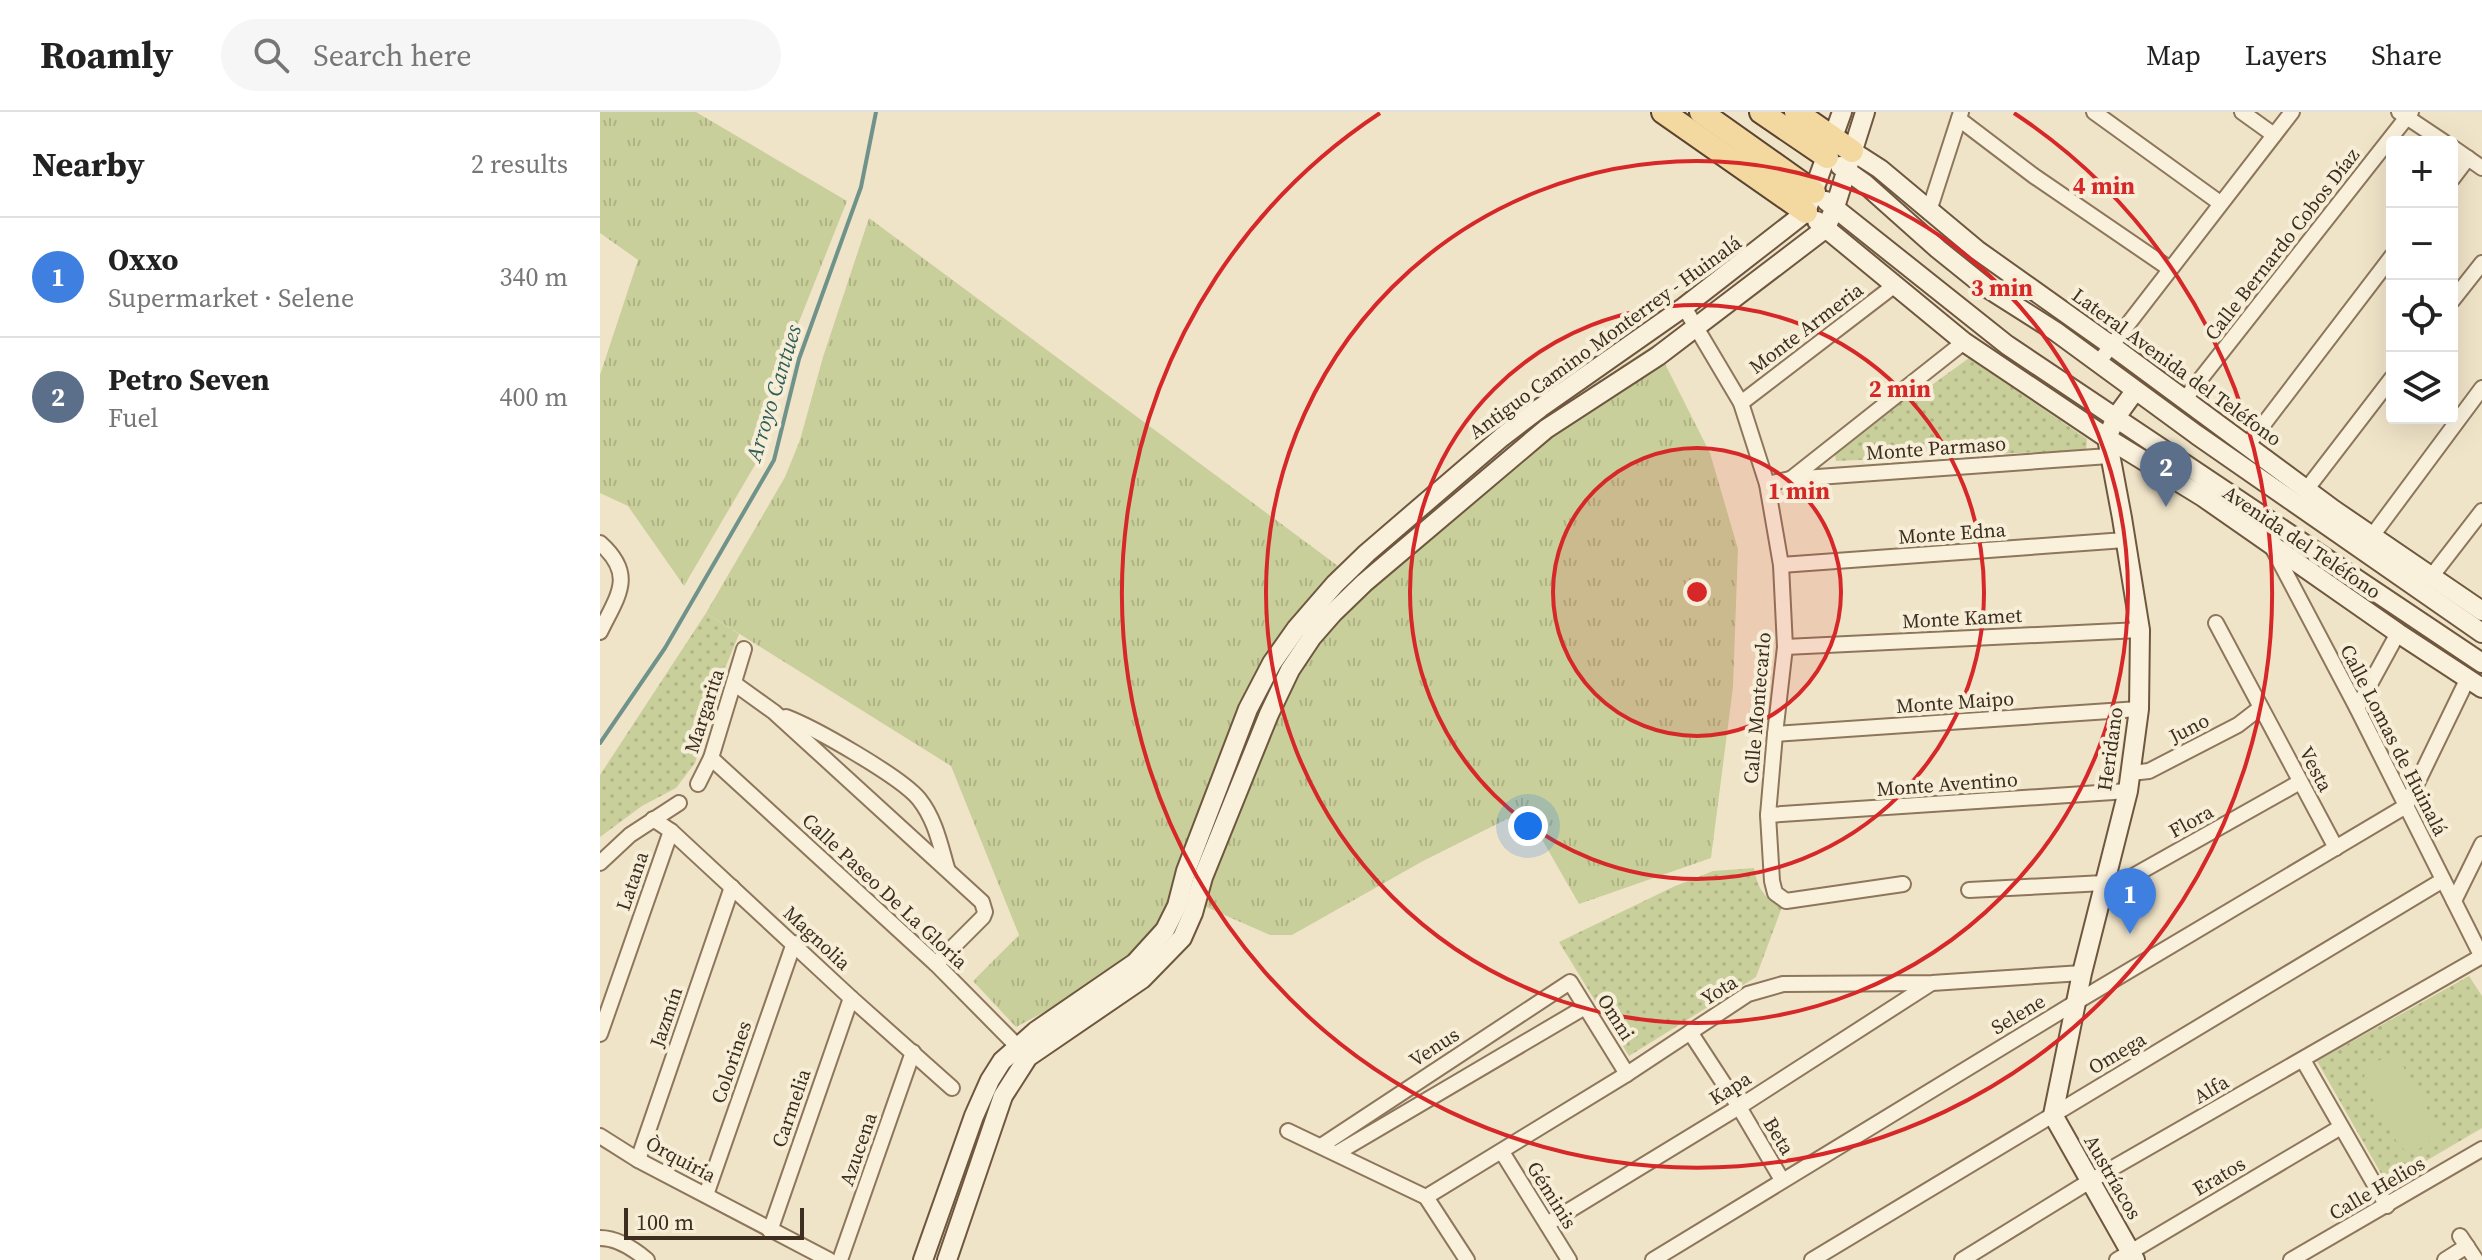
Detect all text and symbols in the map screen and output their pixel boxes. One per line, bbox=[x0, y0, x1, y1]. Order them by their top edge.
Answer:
search box bbox=[221, 19, 781, 91]
text: Roamly bbox=[40, 29, 173, 81]
icon: search bbox=[249, 33, 293, 77]
text: Search here bbox=[313, 35, 472, 76]
text: Map bbox=[2146, 36, 2201, 74]
text: Layers bbox=[2245, 36, 2327, 74]
text: Share bbox=[2371, 36, 2442, 74]
map controls bbox=[2386, 136, 2458, 424]
button: + bbox=[2386, 136, 2458, 208]
text: Nearby bbox=[32, 141, 145, 187]
street label: Calle Bernardo Cobos Díaz bbox=[2198, 142, 2366, 346]
text: 2 results bbox=[471, 146, 568, 182]
text: 4 min bbox=[2073, 169, 2135, 202]
button: − bbox=[2386, 208, 2458, 280]
street label: Antiguo Camino Monterrey - Huinalá bbox=[1463, 228, 1748, 446]
text: Oxxo bbox=[108, 239, 179, 280]
text: 1 bbox=[51, 259, 65, 295]
text: 340 m bbox=[500, 259, 568, 295]
text: 3 min bbox=[1971, 271, 2033, 304]
street label: Monte Armeria bbox=[1743, 275, 1870, 380]
text: Supermarket · Selene bbox=[108, 280, 354, 316]
button: locate bbox=[2386, 280, 2458, 352]
street label: Lateral Avenida del Teléfono bbox=[2066, 281, 2288, 453]
water label: Arroyo Cantues bbox=[737, 321, 808, 467]
button: layers bbox=[2386, 352, 2458, 424]
text: Petro Seven bbox=[108, 359, 270, 400]
text: 2 min bbox=[1869, 372, 1931, 405]
text: 2 bbox=[51, 379, 65, 415]
text: 400 m bbox=[500, 379, 568, 415]
text: Fuel bbox=[108, 400, 158, 436]
street label: Monte Parmaso bbox=[1865, 429, 2007, 467]
pin: 2 bbox=[2140, 441, 2192, 507]
text: 1 min bbox=[1768, 474, 1830, 507]
street label: Avenida del Teléfono bbox=[2217, 479, 2387, 605]
street label: Monte Edna bbox=[1897, 515, 2008, 551]
centre of rings bbox=[1683, 578, 1711, 606]
street label: Monte Kamet bbox=[1901, 601, 2023, 635]
street label: Calle Montecarlo bbox=[1736, 631, 1778, 785]
street label: Calle Lomas de Huinalá bbox=[2334, 639, 2455, 841]
street label: Margarita bbox=[677, 664, 731, 757]
street label: Monte Maipo bbox=[1895, 684, 2015, 720]
street label: Heridano bbox=[2090, 705, 2130, 793]
street label: Juno bbox=[2163, 706, 2214, 750]
street label: Vesta bbox=[2292, 741, 2340, 797]
street label: Monte Aventino bbox=[1875, 765, 2019, 803]
street label: Flora bbox=[2164, 797, 2219, 845]
your location bbox=[1508, 806, 1548, 846]
street label: Calle Paseo De La Gloria bbox=[796, 807, 975, 976]
street label: Latana bbox=[609, 847, 655, 914]
pin: 1 bbox=[2104, 868, 2156, 934]
street label: Magnolia bbox=[777, 899, 857, 977]
street label: Yota bbox=[1695, 968, 1743, 1012]
street label: Jazmín bbox=[642, 983, 689, 1052]
street label: Selene bbox=[1986, 987, 2050, 1041]
street label: Omni bbox=[1591, 988, 1641, 1046]
street label: Colorines bbox=[704, 1017, 758, 1107]
street label: Venus bbox=[1403, 1020, 1465, 1074]
street label: Omega bbox=[2083, 1024, 2152, 1081]
street label: Carmelia bbox=[765, 1064, 818, 1151]
street label: Kapa bbox=[1704, 1064, 1757, 1112]
street label: Alfa bbox=[2188, 1067, 2235, 1110]
street label: Azucena bbox=[832, 1108, 884, 1190]
street label: Beta bbox=[1757, 1112, 1802, 1161]
street label: Òrquiria bbox=[641, 1129, 722, 1190]
street label: Austríacos bbox=[2077, 1129, 2149, 1225]
street label: Eratos bbox=[2188, 1149, 2250, 1203]
street label: Calle Helios bbox=[2324, 1149, 2430, 1227]
street label: Géminis bbox=[1520, 1156, 1584, 1234]
scale bar bbox=[624, 1204, 804, 1240]
text: 100 m bbox=[636, 1207, 694, 1237]

